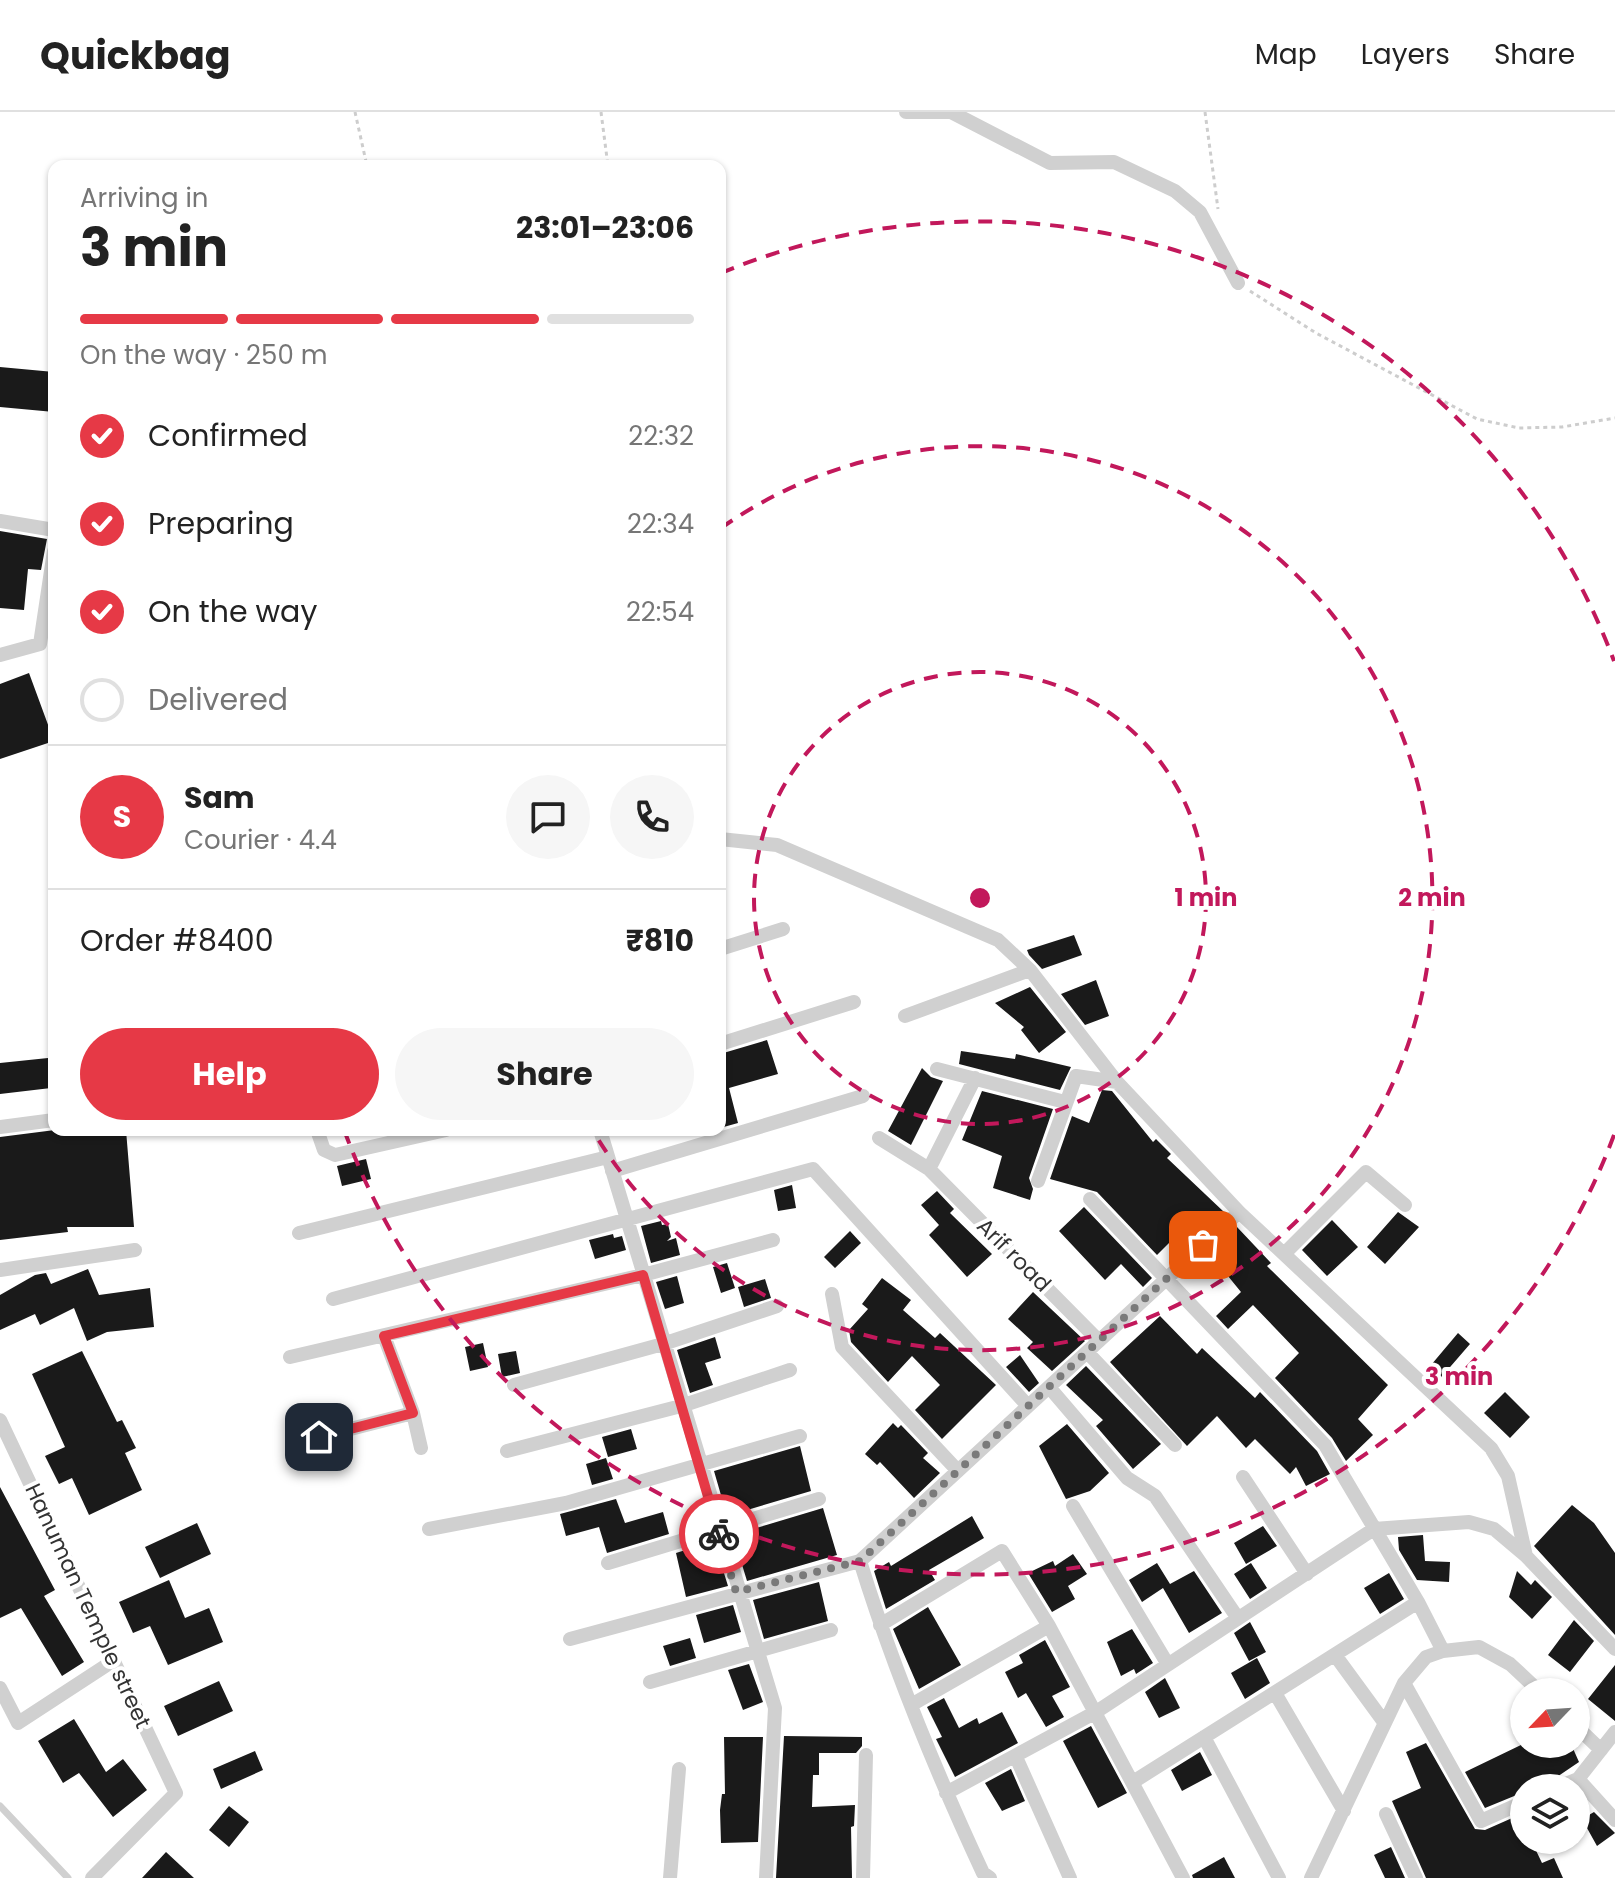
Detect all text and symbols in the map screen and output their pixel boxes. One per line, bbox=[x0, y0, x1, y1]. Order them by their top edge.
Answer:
text: Quickbag bbox=[40, 29, 231, 82]
text: Map bbox=[1255, 35, 1317, 74]
text: Layers bbox=[1361, 35, 1450, 74]
text: Share bbox=[1494, 35, 1575, 74]
text: Arriving in bbox=[80, 180, 209, 216]
text: 23:01–23:06 bbox=[516, 206, 694, 249]
text: 3 min bbox=[80, 211, 228, 284]
text: On the way · 250 m bbox=[80, 337, 327, 373]
icon: check bbox=[80, 414, 124, 458]
text: Confirmed bbox=[148, 414, 308, 457]
text: 22:32 bbox=[628, 418, 694, 454]
icon: check bbox=[80, 502, 124, 546]
text: Preparing bbox=[148, 502, 294, 545]
text: 22:34 bbox=[627, 506, 694, 542]
icon: check bbox=[80, 590, 124, 634]
text: On the way bbox=[148, 590, 317, 633]
text: 22:54 bbox=[626, 594, 694, 630]
text: Delivered bbox=[148, 678, 288, 721]
button: chat bbox=[506, 775, 590, 859]
button: phone bbox=[610, 775, 694, 859]
text: Sam bbox=[184, 776, 255, 819]
text: S bbox=[113, 795, 131, 838]
text: Courier · 4.4 bbox=[184, 822, 337, 858]
text: 1 min bbox=[1175, 881, 1237, 914]
text: 2 min bbox=[1398, 881, 1466, 914]
centre of rings bbox=[966, 884, 994, 912]
text: Order #8400 bbox=[80, 919, 274, 962]
text: ₹810 bbox=[626, 919, 694, 962]
button: Help bbox=[80, 1028, 379, 1120]
button: Share bbox=[395, 1028, 694, 1120]
street label: Arif road bbox=[970, 1211, 1058, 1299]
pin bbox=[1169, 1211, 1237, 1279]
icon: bag bbox=[1181, 1223, 1225, 1267]
text: 3 min bbox=[1425, 1360, 1493, 1393]
pin bbox=[285, 1403, 353, 1471]
icon: home bbox=[297, 1415, 341, 1459]
street label: Hanuman Temple street bbox=[18, 1479, 158, 1733]
courier bbox=[679, 1494, 759, 1574]
icon: bike bbox=[697, 1512, 741, 1556]
north arrow bbox=[1510, 1678, 1590, 1758]
map controls bbox=[1510, 1678, 1590, 1854]
button: layers bbox=[1510, 1774, 1590, 1854]

